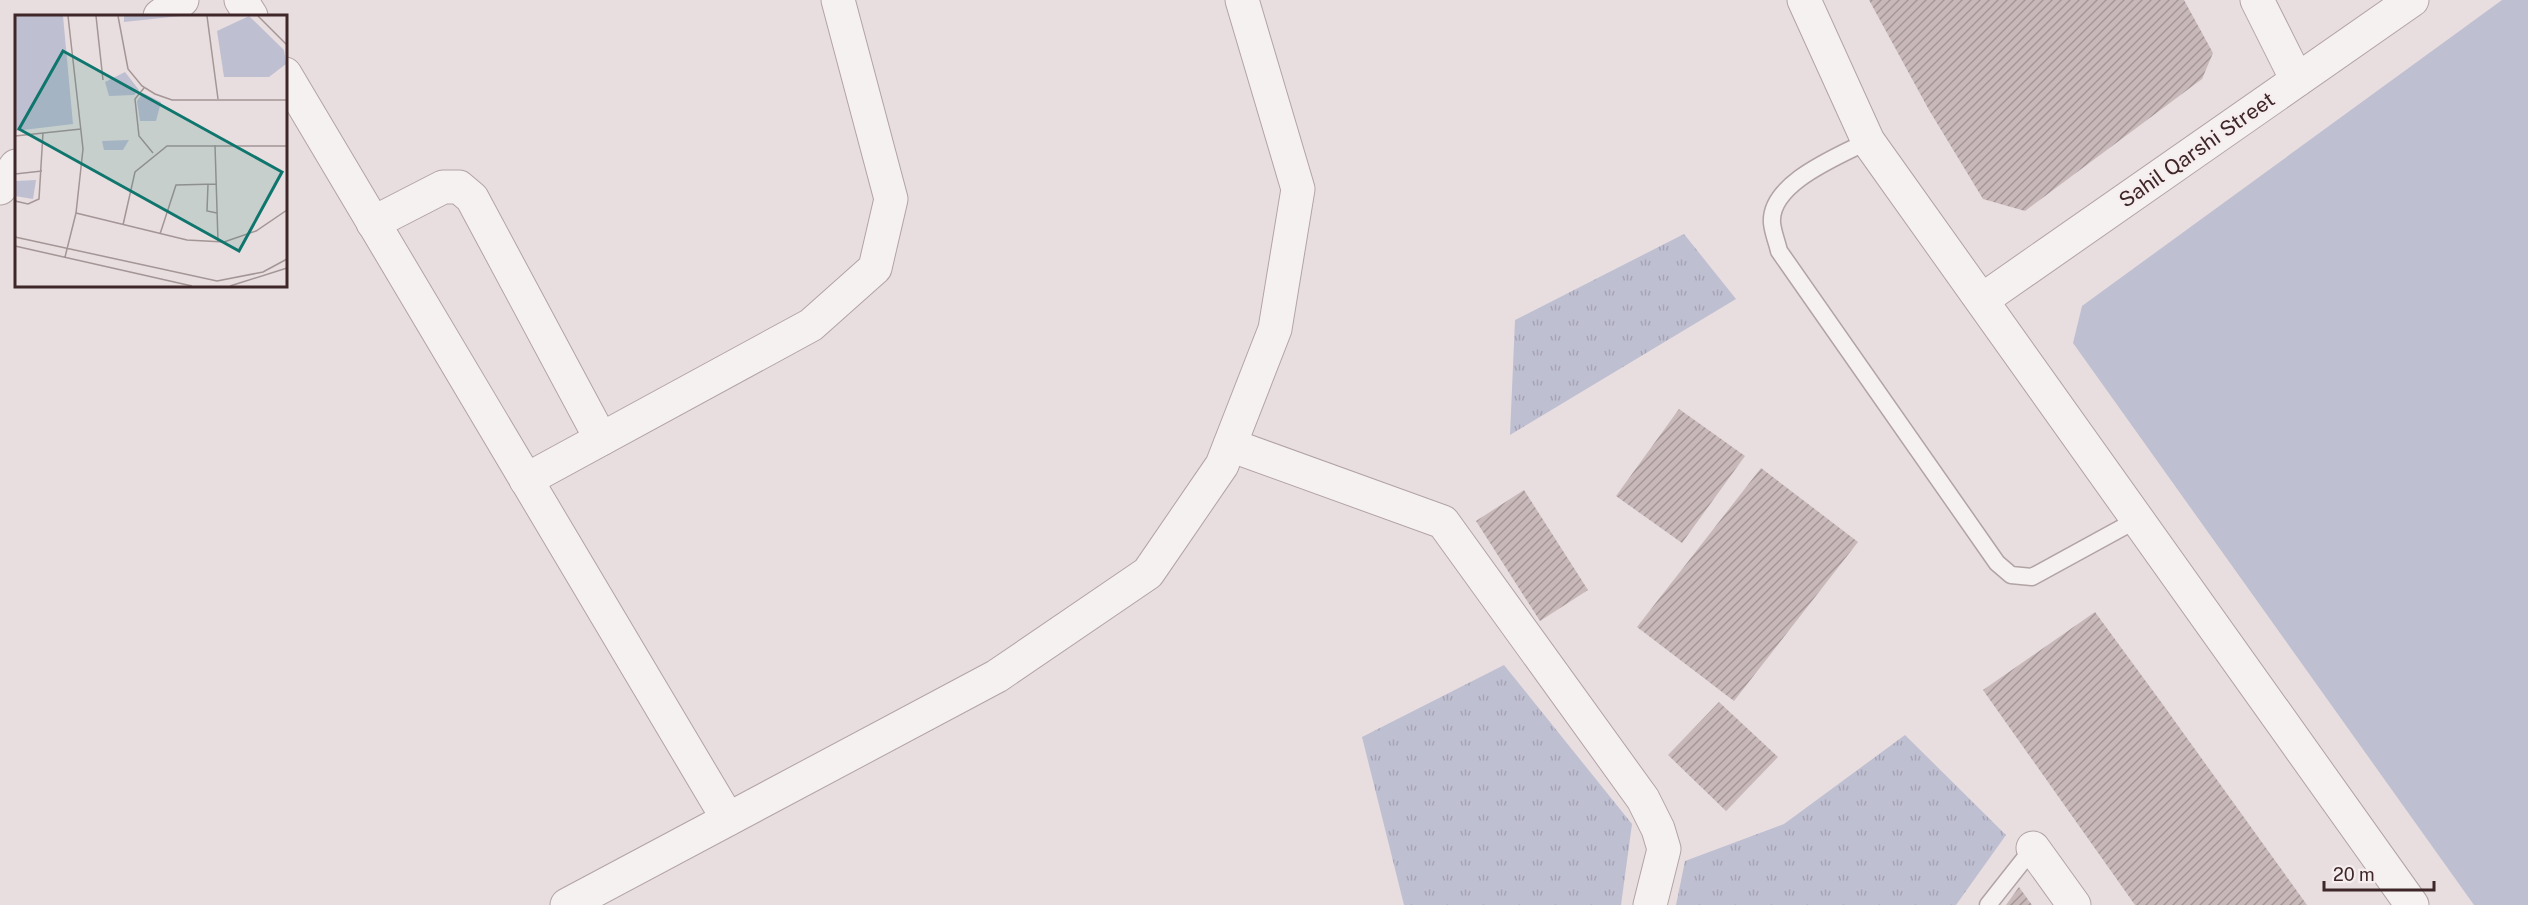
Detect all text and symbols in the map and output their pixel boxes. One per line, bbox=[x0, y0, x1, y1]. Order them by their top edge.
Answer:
inset map bbox=[15, 15, 286, 286]
street label: Sahil Qarshi Street bbox=[2114, 87, 2279, 213]
scale bar bbox=[2324, 854, 2434, 892]
text: 20 m bbox=[2333, 864, 2375, 885]

